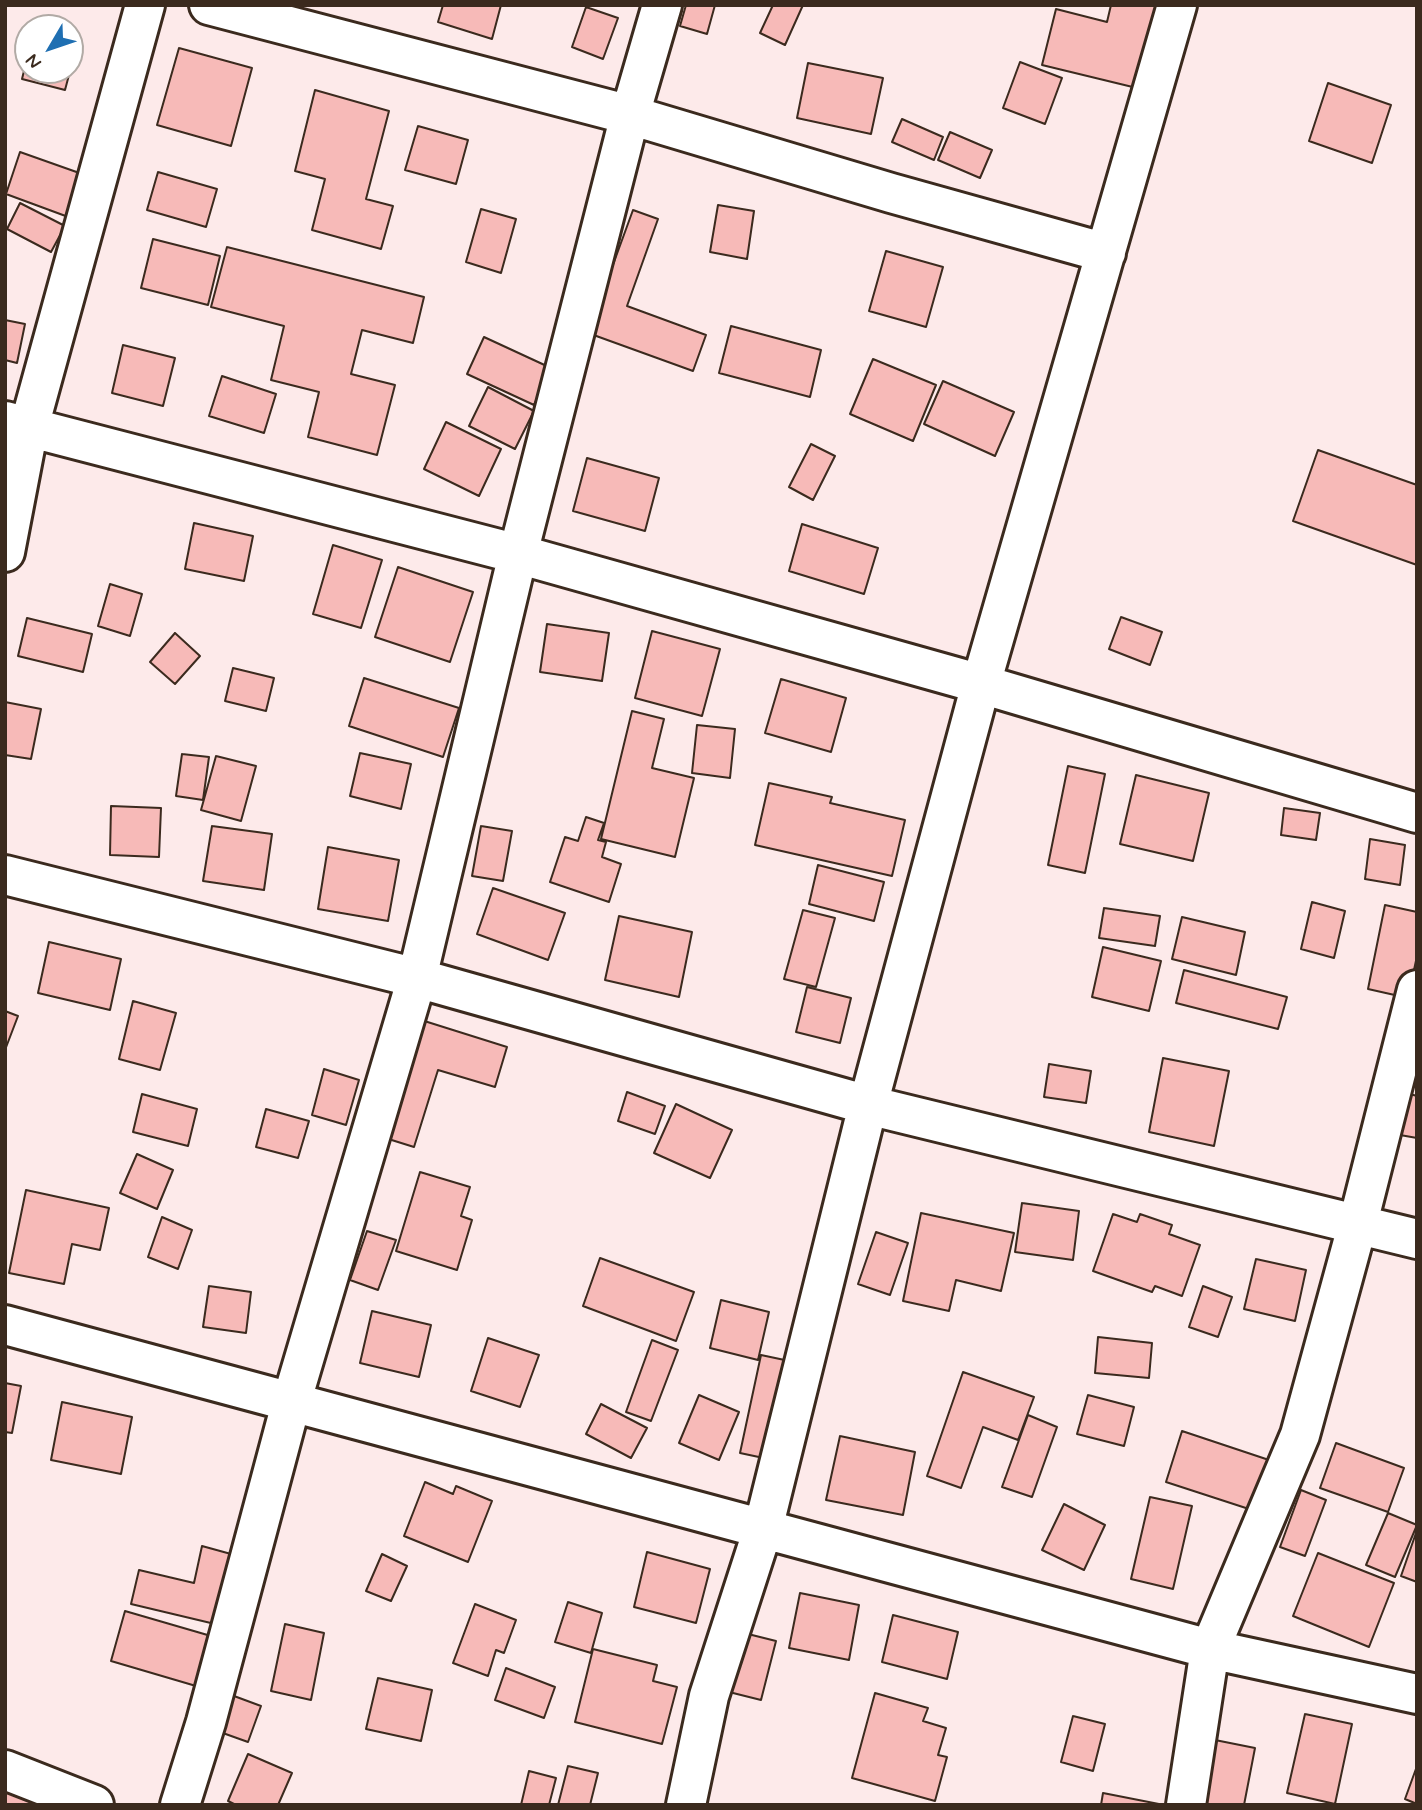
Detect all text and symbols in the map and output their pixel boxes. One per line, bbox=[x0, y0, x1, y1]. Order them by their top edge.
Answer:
north arrow bbox=[14, 14, 84, 84]
text: N bbox=[20, 48, 48, 74]

